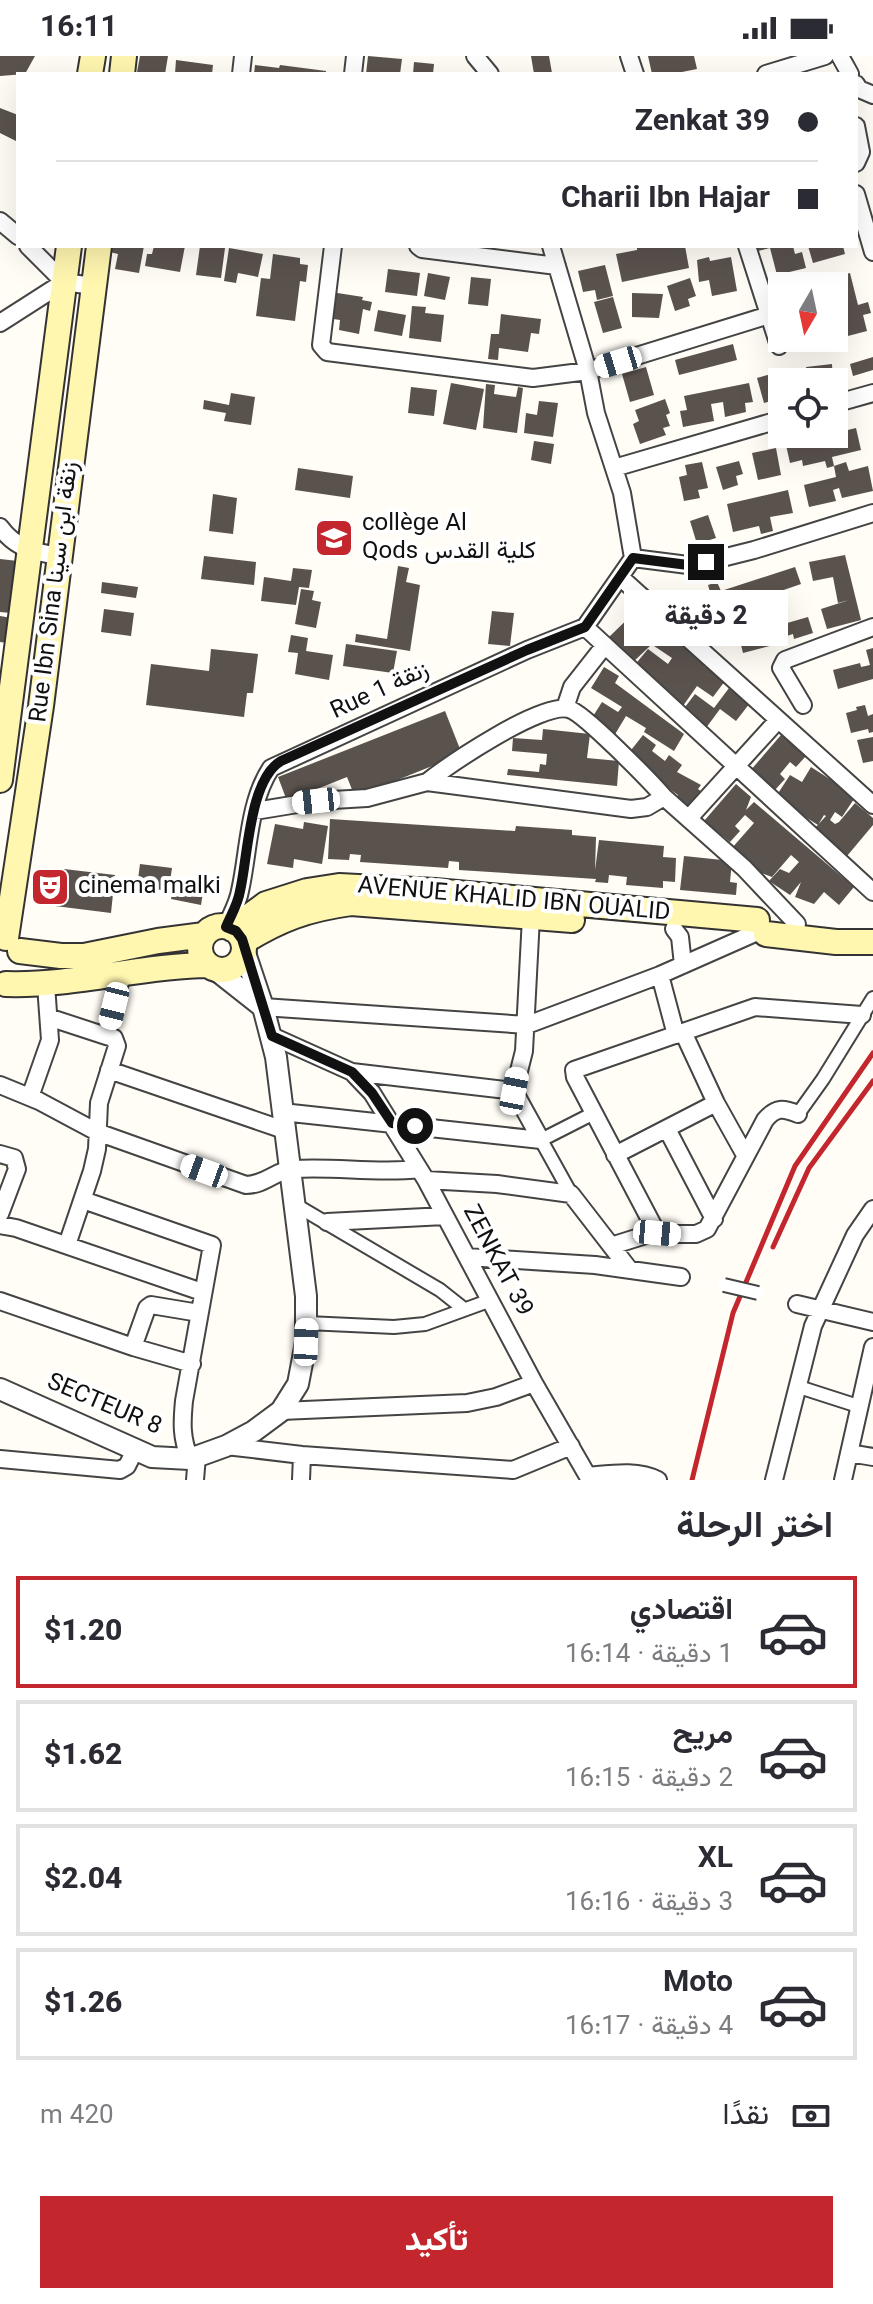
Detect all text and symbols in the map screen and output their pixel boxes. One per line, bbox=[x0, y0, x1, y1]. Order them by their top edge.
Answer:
text: 16:11 bbox=[40, 5, 118, 52]
text: Zenkat 39 bbox=[635, 99, 770, 146]
text: Charii Ibn Hajar bbox=[561, 176, 770, 223]
north arrow bbox=[768, 272, 848, 352]
map controls bbox=[768, 272, 848, 448]
car bbox=[592, 344, 644, 380]
button: locate bbox=[768, 368, 848, 448]
street label: Rue Ibn Sina زنقة ابن سينا bbox=[20, 459, 90, 725]
place label: collège Al Qods كلية القدس bbox=[362, 505, 536, 571]
school or university icon: collège Al Qods كلية القدس bbox=[313, 517, 355, 559]
route end bbox=[688, 544, 724, 580]
callout: 2 دقيقة bbox=[624, 590, 788, 646]
text: 2 دقيقة bbox=[664, 597, 748, 638]
street label: Rue 1 زنقة bbox=[324, 652, 436, 730]
car bbox=[291, 787, 341, 815]
theatre icon: cinema malki bbox=[29, 866, 71, 908]
street label: AVENUE KHALID IBN OUALID bbox=[356, 867, 672, 933]
place label: cinema malki bbox=[78, 868, 221, 906]
car bbox=[97, 980, 131, 1032]
car bbox=[498, 1065, 530, 1117]
route start bbox=[397, 1108, 433, 1144]
car bbox=[177, 1152, 231, 1190]
street label: ZENKAT 39 bbox=[452, 1198, 542, 1324]
car bbox=[632, 1219, 682, 1247]
car bbox=[293, 1318, 319, 1366]
street label: SECTEUR 8 bbox=[41, 1364, 167, 1446]
text: اختر الرحلة bbox=[676, 1500, 833, 1556]
text: اقتصادي bbox=[630, 1588, 733, 1635]
icon: car bbox=[757, 1596, 829, 1668]
text: $1.20 bbox=[44, 1609, 122, 1656]
text: 1 دقيقة · 16:14 bbox=[565, 1635, 733, 1676]
text: مريح bbox=[673, 1712, 733, 1759]
icon: car bbox=[757, 1720, 829, 1792]
text: $1.62 bbox=[44, 1733, 122, 1780]
text: 2 دقيقة · 16:15 bbox=[565, 1759, 733, 1800]
text: XL bbox=[698, 1836, 733, 1883]
icon: car bbox=[757, 1844, 829, 1916]
text: $2.04 bbox=[44, 1857, 122, 1904]
text: 3 دقيقة · 16:16 bbox=[565, 1883, 733, 1924]
text: Moto bbox=[663, 1960, 733, 2007]
icon: car bbox=[757, 1968, 829, 2040]
text: $1.26 bbox=[44, 1981, 122, 2028]
text: 4 دقيقة · 16:17 bbox=[565, 2007, 733, 2048]
text: نقدًا bbox=[723, 2093, 769, 2140]
icon: cash bbox=[789, 2094, 833, 2138]
text: 420 m bbox=[40, 2096, 114, 2137]
button: تأكيد bbox=[40, 2196, 833, 2288]

